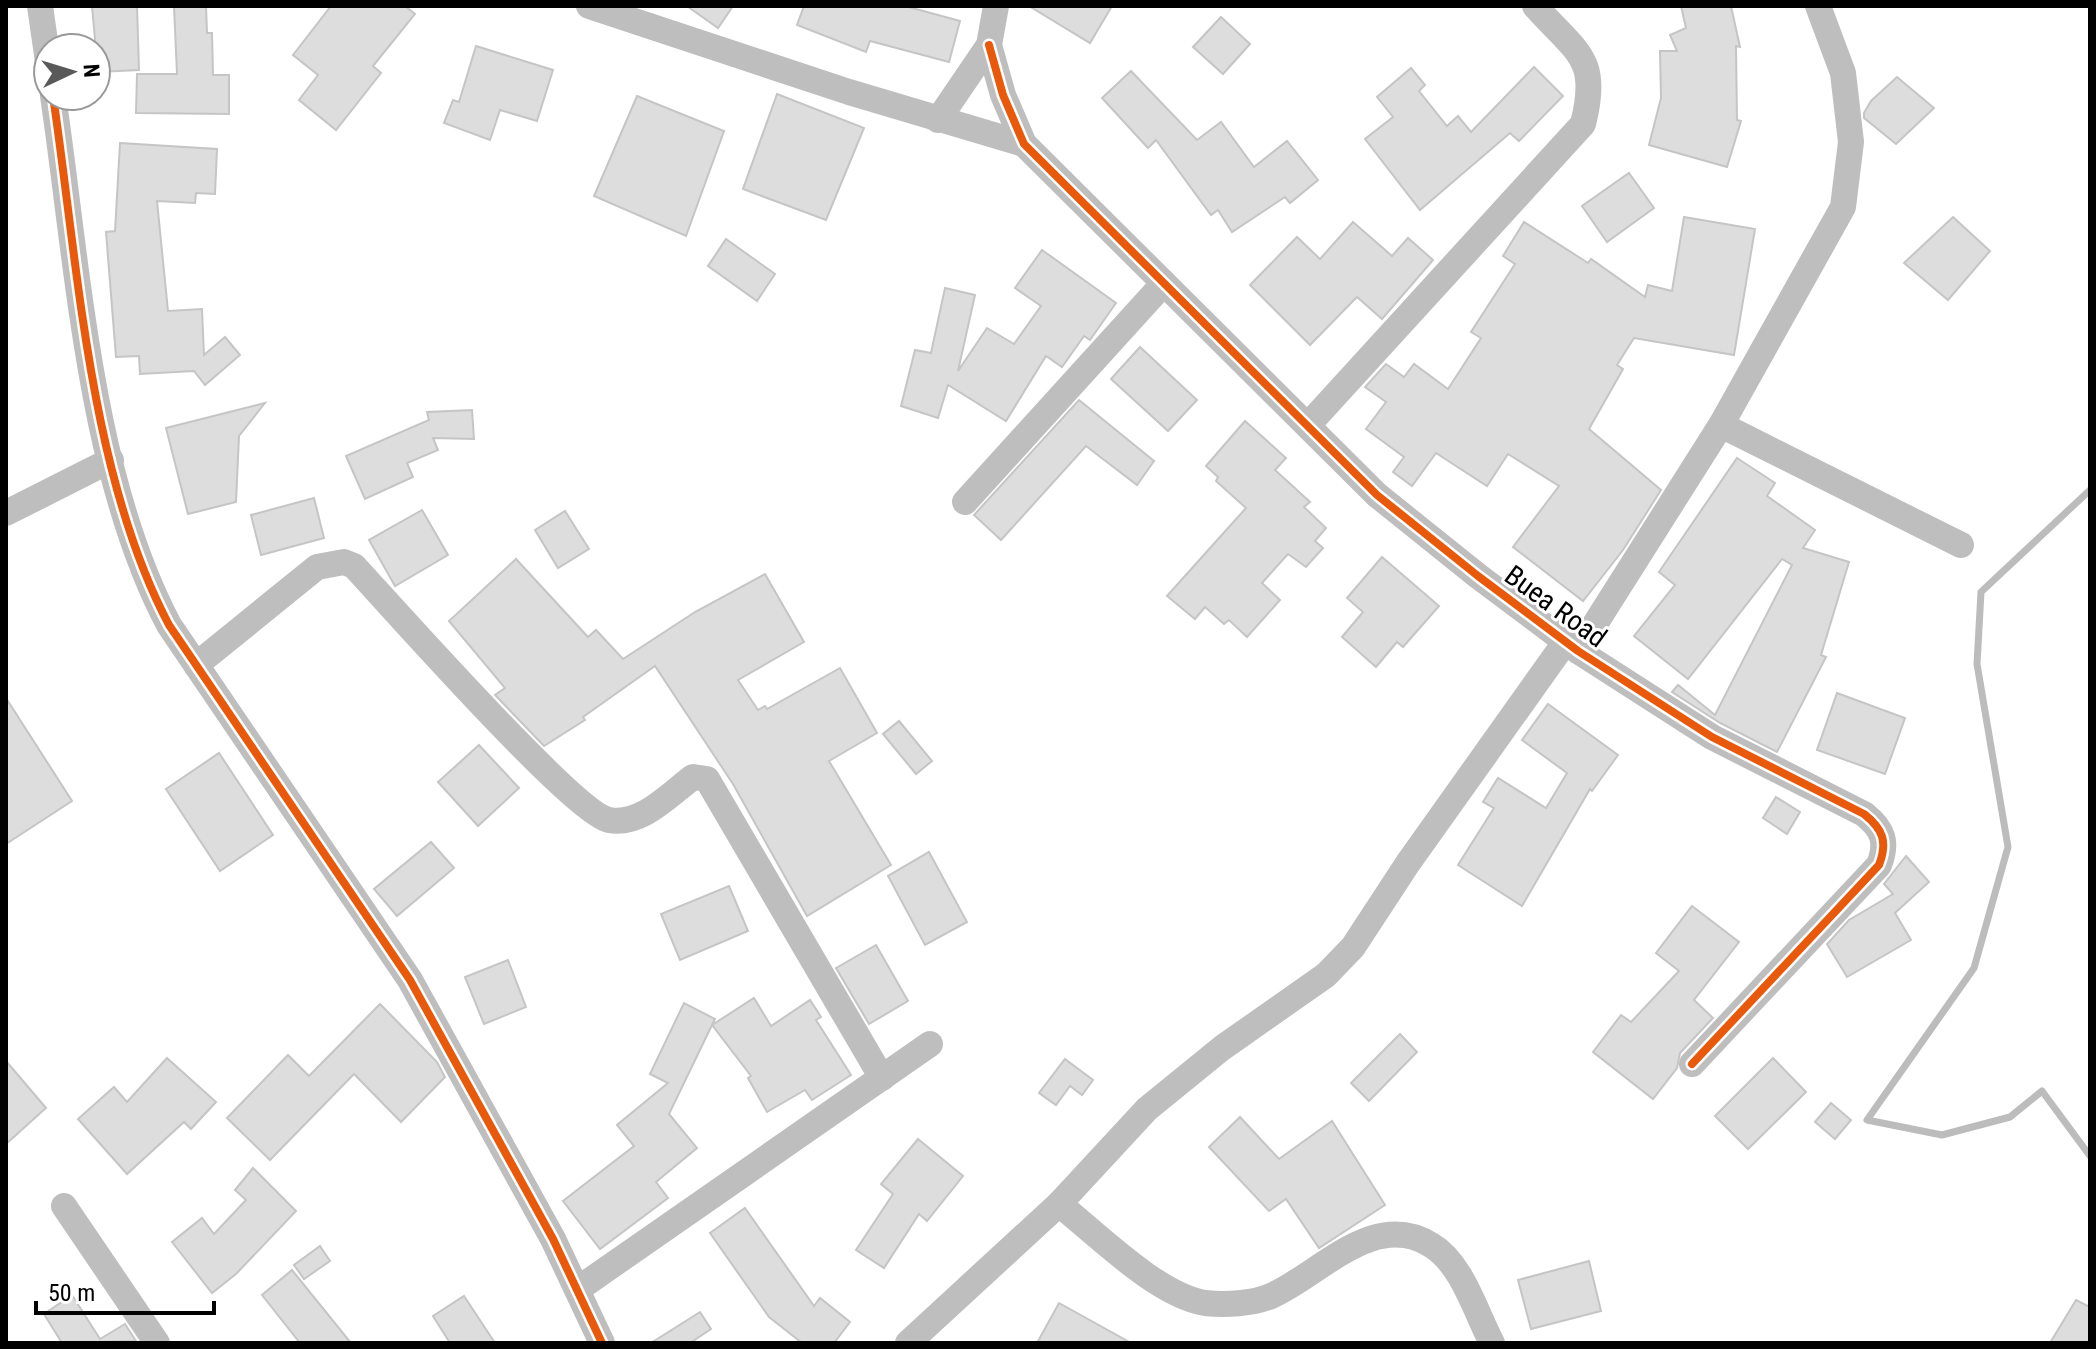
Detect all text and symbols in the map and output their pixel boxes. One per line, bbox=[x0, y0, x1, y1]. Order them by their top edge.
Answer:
north arrow bbox=[32, 32, 112, 112]
text: N bbox=[79, 63, 104, 78]
street label: Buea Road bbox=[1498, 558, 1613, 654]
scale bar bbox=[36, 1265, 214, 1315]
text: 50 m bbox=[48, 1279, 95, 1307]

